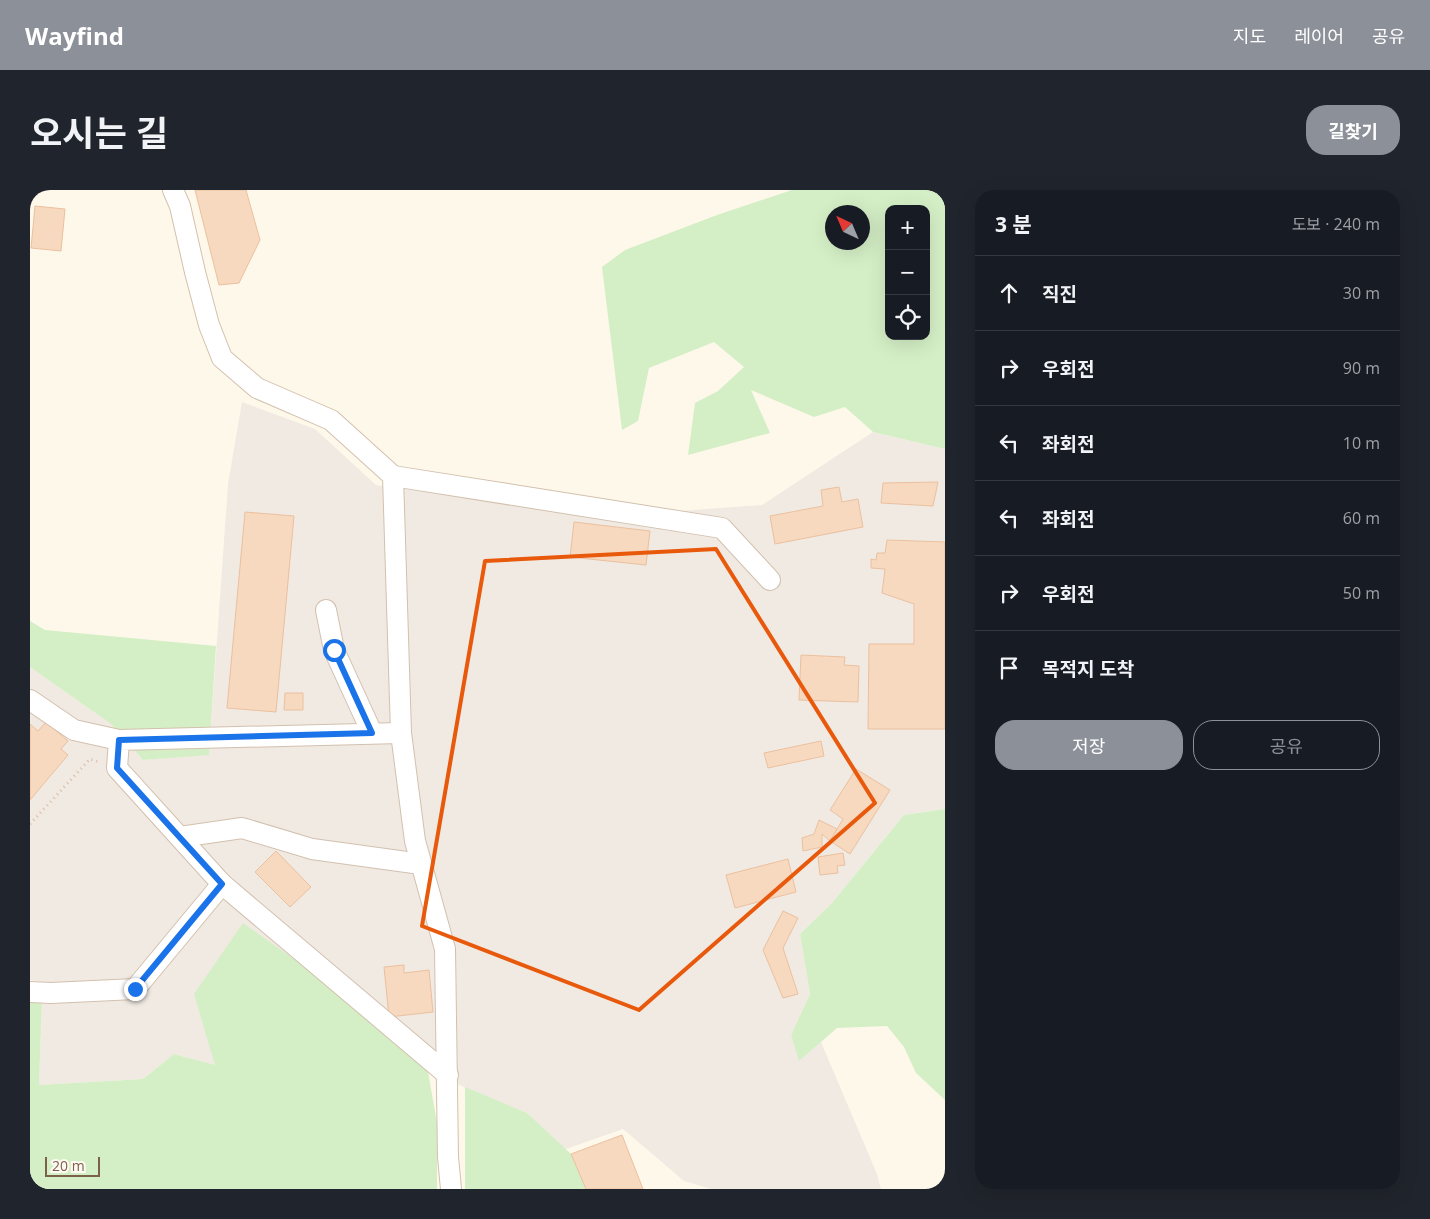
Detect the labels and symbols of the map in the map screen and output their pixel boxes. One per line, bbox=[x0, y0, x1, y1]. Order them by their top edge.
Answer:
north arrow bbox=[825, 205, 870, 250]
route start bbox=[323, 639, 346, 662]
route end bbox=[124, 978, 147, 1001]
scale bar bbox=[45, 1154, 100, 1177]

